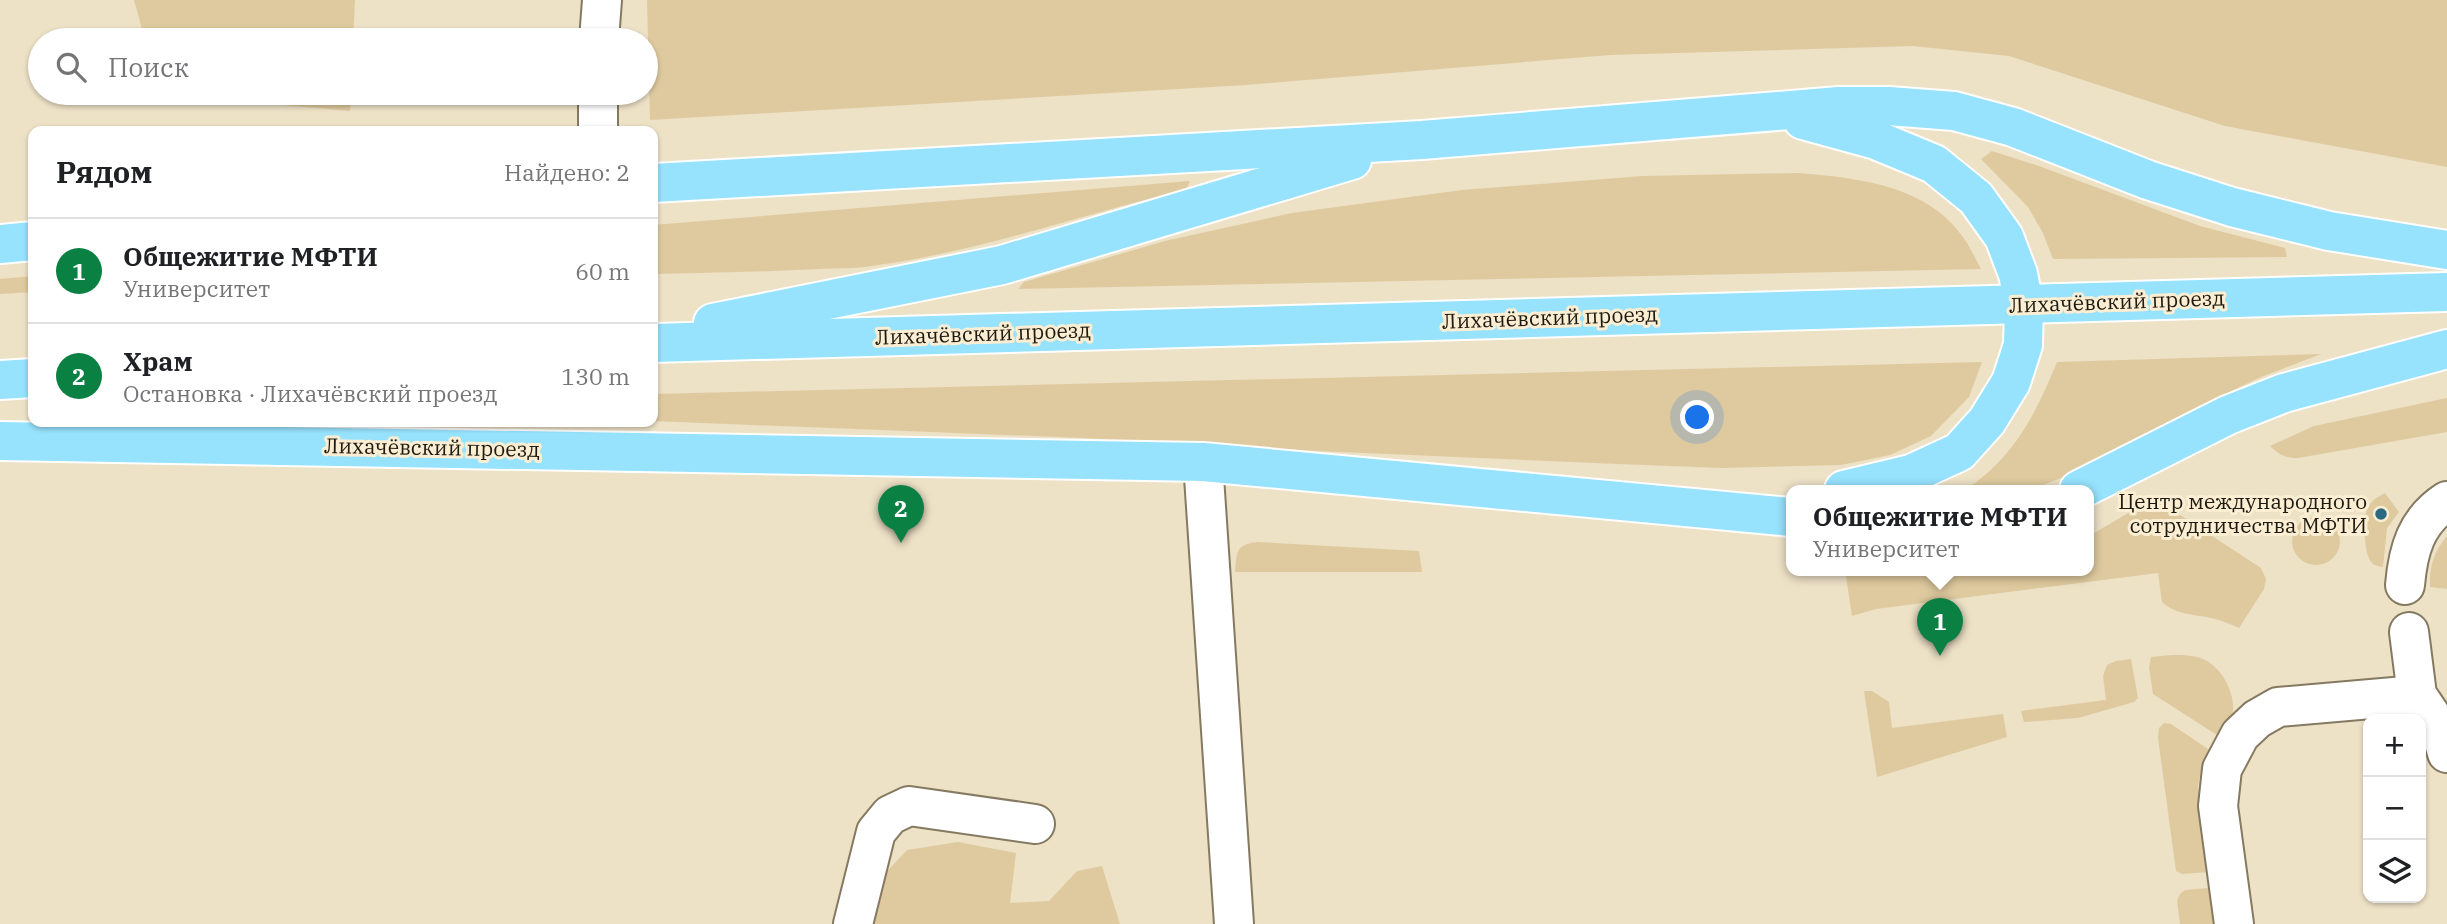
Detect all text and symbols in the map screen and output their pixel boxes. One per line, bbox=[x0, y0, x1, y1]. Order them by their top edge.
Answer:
search box bbox=[28, 28, 658, 105]
icon: search bbox=[52, 48, 90, 86]
text: Поиск bbox=[108, 50, 189, 84]
text: Рядом bbox=[56, 152, 152, 191]
text: Найдено: 2 bbox=[504, 157, 630, 187]
text: Общежитие МФТИ bbox=[123, 239, 378, 273]
text: 1 bbox=[72, 256, 86, 286]
text: 60 m bbox=[575, 256, 630, 286]
text: Университет bbox=[123, 273, 270, 303]
street label: Лихачёвский проезд bbox=[2009, 283, 2225, 319]
street label: Лихачёвский проезд bbox=[1442, 299, 1658, 335]
street label: Лихачёвский проезд bbox=[875, 315, 1091, 351]
text: Храм bbox=[123, 344, 193, 378]
text: 2 bbox=[72, 361, 86, 391]
text: 130 m bbox=[561, 361, 630, 391]
text: Остановка · Лихачёвский проезд bbox=[123, 378, 497, 408]
your location bbox=[1680, 400, 1714, 434]
street label: Лихачёвский проезд bbox=[324, 431, 540, 463]
pin: 2 bbox=[878, 485, 924, 543]
popup bbox=[1786, 485, 2094, 576]
place label: Центр международного сотрудничества МФТИ bbox=[2118, 487, 2367, 539]
text: Общежитие МФТИ bbox=[1813, 499, 2067, 533]
marker: Центр международного сотрудничества МФТИ bbox=[2373, 506, 2389, 522]
text: Университет bbox=[1813, 533, 1960, 563]
pin: 1 bbox=[1917, 598, 1963, 656]
map controls bbox=[2363, 714, 2426, 903]
button: + bbox=[2363, 714, 2426, 777]
button: − bbox=[2363, 777, 2426, 840]
button: layers bbox=[2363, 840, 2426, 903]

